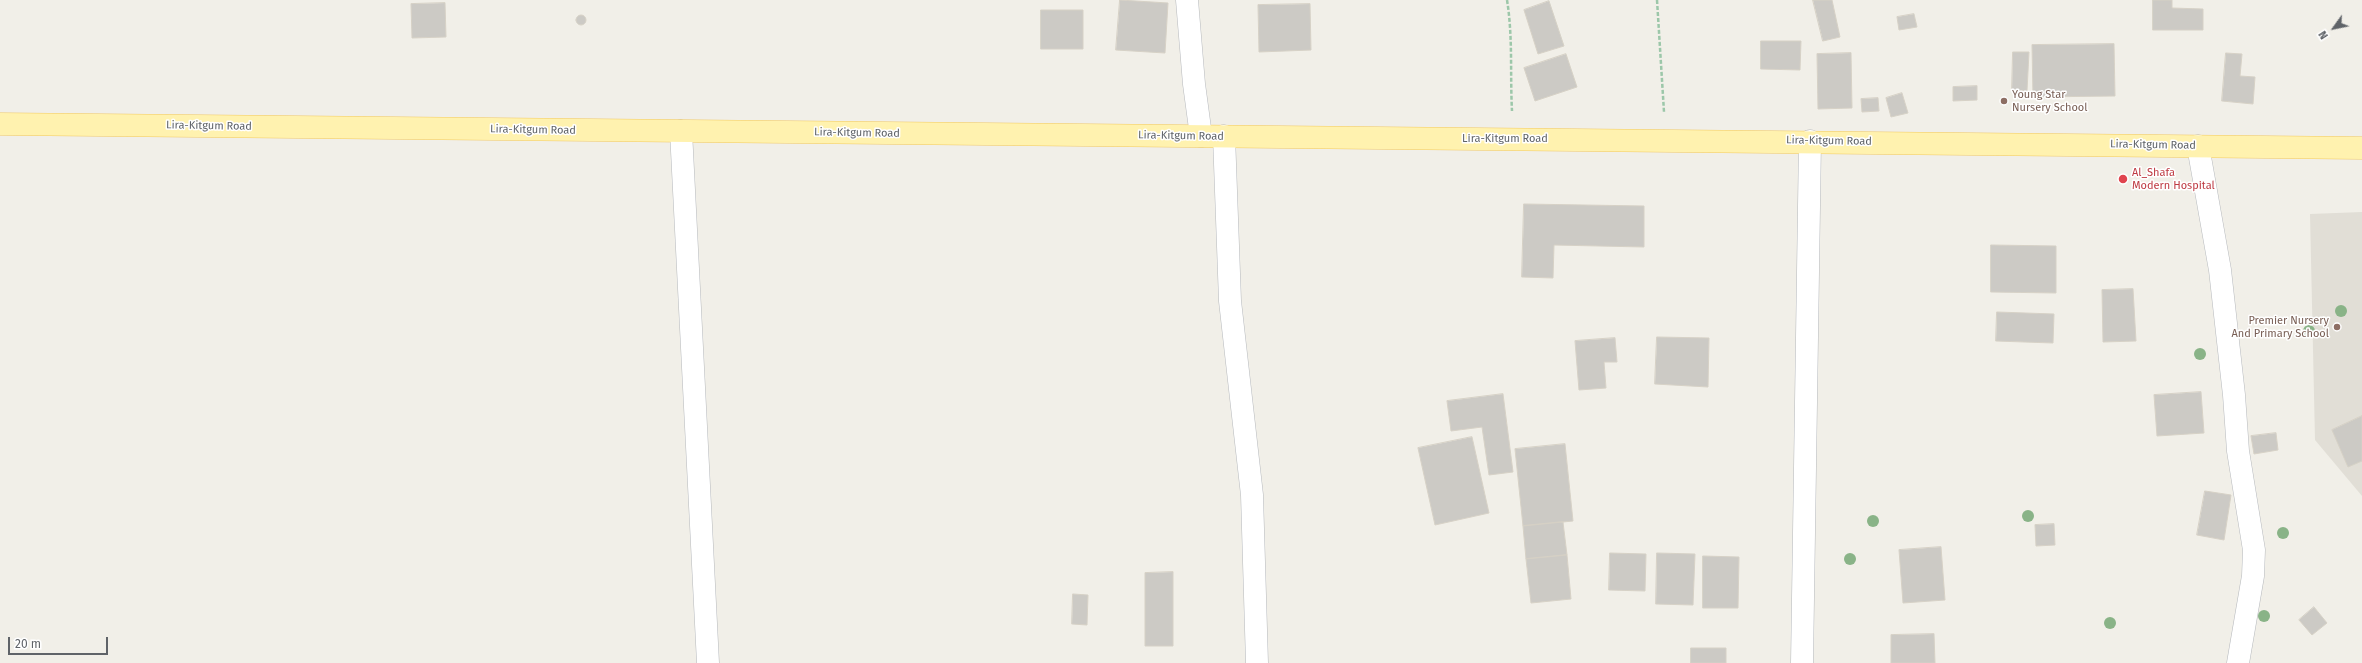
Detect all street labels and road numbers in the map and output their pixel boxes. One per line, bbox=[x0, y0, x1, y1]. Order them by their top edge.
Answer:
street label: Lira-Kitgum Road bbox=[166, 119, 252, 133]
street label: Lira-Kitgum Road bbox=[490, 123, 576, 137]
street label: Lira-Kitgum Road bbox=[814, 126, 900, 140]
street label: Lira-Kitgum Road bbox=[1138, 129, 1224, 143]
street label: Lira-Kitgum Road bbox=[1462, 132, 1548, 146]
street label: Lira-Kitgum Road bbox=[1786, 134, 1872, 148]
street label: Lira-Kitgum Road bbox=[2110, 138, 2196, 152]

